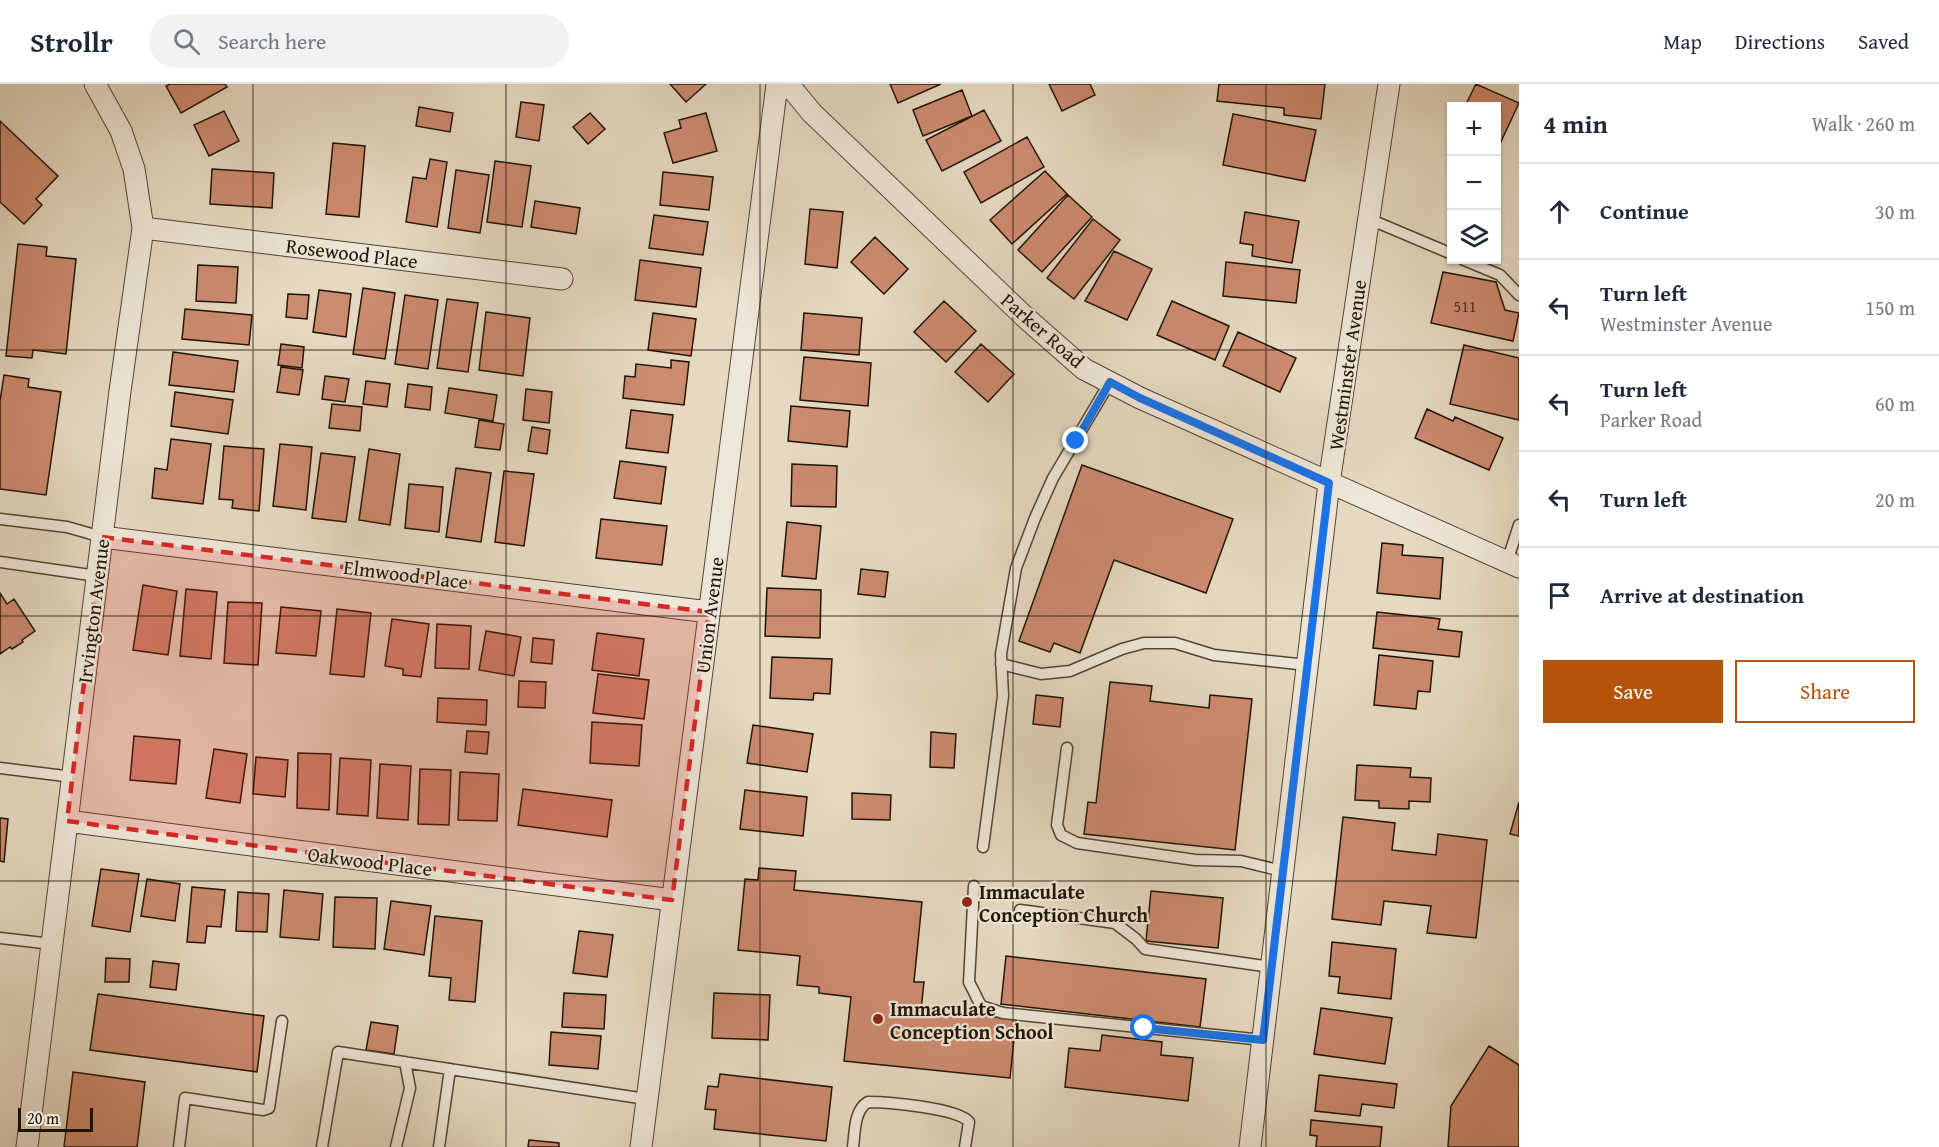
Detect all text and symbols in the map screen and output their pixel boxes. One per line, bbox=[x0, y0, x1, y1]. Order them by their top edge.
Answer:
search box bbox=[149, 14, 569, 68]
text: Strollr bbox=[30, 21, 113, 62]
icon: search bbox=[170, 25, 203, 58]
text: Search here bbox=[218, 25, 326, 57]
text: Map bbox=[1663, 26, 1702, 57]
text: Directions bbox=[1735, 26, 1825, 57]
text: Saved bbox=[1858, 26, 1909, 57]
map controls bbox=[1447, 102, 1501, 264]
button: + bbox=[1447, 102, 1501, 156]
text: 4 min bbox=[1543, 104, 1608, 143]
text: Walk · 260 m bbox=[1812, 109, 1915, 138]
button: − bbox=[1447, 156, 1501, 210]
icon: ahead bbox=[1543, 195, 1576, 228]
text: Continue bbox=[1600, 195, 1689, 227]
text: 30 m bbox=[1875, 197, 1915, 226]
button: layers bbox=[1447, 210, 1501, 264]
street label: Rosewood Place bbox=[284, 231, 420, 275]
text: Turn left bbox=[1600, 277, 1687, 309]
street label: Westminster Avenue bbox=[1321, 278, 1373, 452]
street label: Parker Road bbox=[995, 286, 1091, 375]
icon: left bbox=[1543, 291, 1576, 324]
text: 150 m bbox=[1865, 293, 1915, 322]
house number: 511 bbox=[1453, 294, 1477, 318]
text: Westminster Avenue bbox=[1600, 309, 1772, 338]
text: Turn left bbox=[1600, 373, 1687, 405]
icon: left bbox=[1543, 387, 1576, 420]
text: 60 m bbox=[1875, 389, 1915, 418]
text: Parker Road bbox=[1600, 405, 1702, 434]
route end bbox=[1062, 427, 1088, 453]
icon: left bbox=[1543, 483, 1576, 516]
text: Turn left bbox=[1600, 483, 1687, 515]
text: 20 m bbox=[1875, 485, 1915, 514]
street label: Irvington Avenue bbox=[70, 537, 116, 685]
street label: Elmwood Place bbox=[342, 552, 470, 596]
street label: Union Avenue bbox=[687, 555, 731, 675]
icon: arrive bbox=[1543, 579, 1576, 612]
text: Arrive at destination bbox=[1600, 579, 1804, 611]
button: Save bbox=[1543, 660, 1723, 723]
button: Share bbox=[1735, 660, 1915, 723]
street label: Oakwood Place bbox=[306, 839, 434, 883]
place label: Immaculate Conception Church bbox=[979, 877, 1148, 929]
marker: Immaculate Conception Church bbox=[960, 895, 974, 909]
place label: Immaculate Conception School bbox=[890, 994, 1054, 1046]
marker: Immaculate Conception School bbox=[871, 1012, 885, 1026]
route start bbox=[1130, 1014, 1156, 1040]
scale bar bbox=[18, 1105, 93, 1132]
text: 20 m bbox=[27, 1106, 59, 1130]

